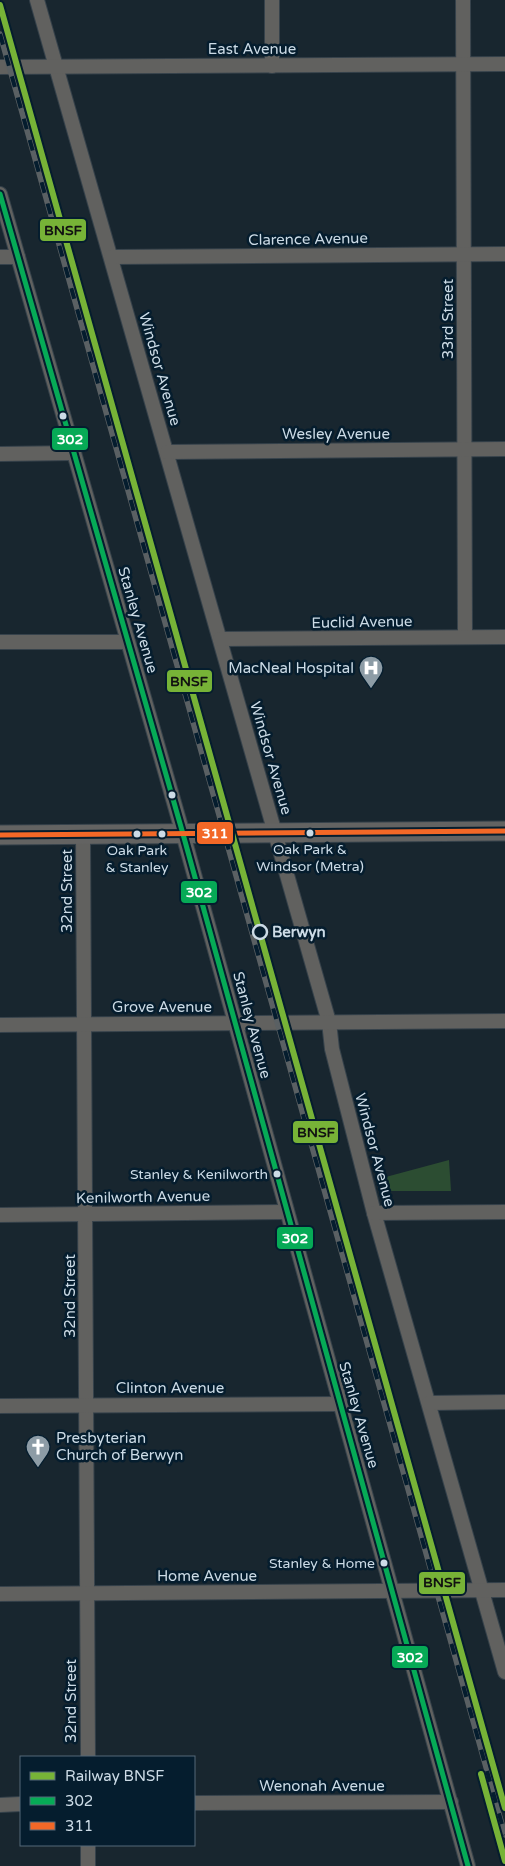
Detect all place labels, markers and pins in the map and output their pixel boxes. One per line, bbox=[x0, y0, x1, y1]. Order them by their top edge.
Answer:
unlabelled marker bbox=[58, 411, 68, 421]
hospital icon: MacNeal Hospital bbox=[358, 655, 384, 689]
place label: MacNeal Hospital bbox=[228, 659, 354, 677]
unlabelled marker bbox=[167, 790, 177, 800]
marker: Oak Park & Windsor (Metra) bbox=[305, 828, 315, 838]
marker: Oak Park & Stanley bbox=[132, 829, 142, 839]
unlabelled marker bbox=[157, 829, 167, 839]
place label: Oak Park & Windsor (Metra) bbox=[256, 841, 364, 875]
place label: Oak Park & Stanley bbox=[106, 842, 169, 876]
place label: Berwyn bbox=[272, 923, 326, 942]
marker: Berwyn bbox=[252, 924, 268, 940]
place label: Stanley & Kenilworth bbox=[130, 1166, 268, 1183]
marker: Stanley & Kenilworth bbox=[272, 1169, 282, 1179]
place label: Presbyterian Church of Berwyn bbox=[56, 1429, 184, 1464]
church icon: Presbyterian Church of Berwyn bbox=[25, 1434, 51, 1468]
place label: Stanley & Home bbox=[269, 1555, 375, 1572]
marker: Stanley & Home bbox=[379, 1558, 389, 1568]

